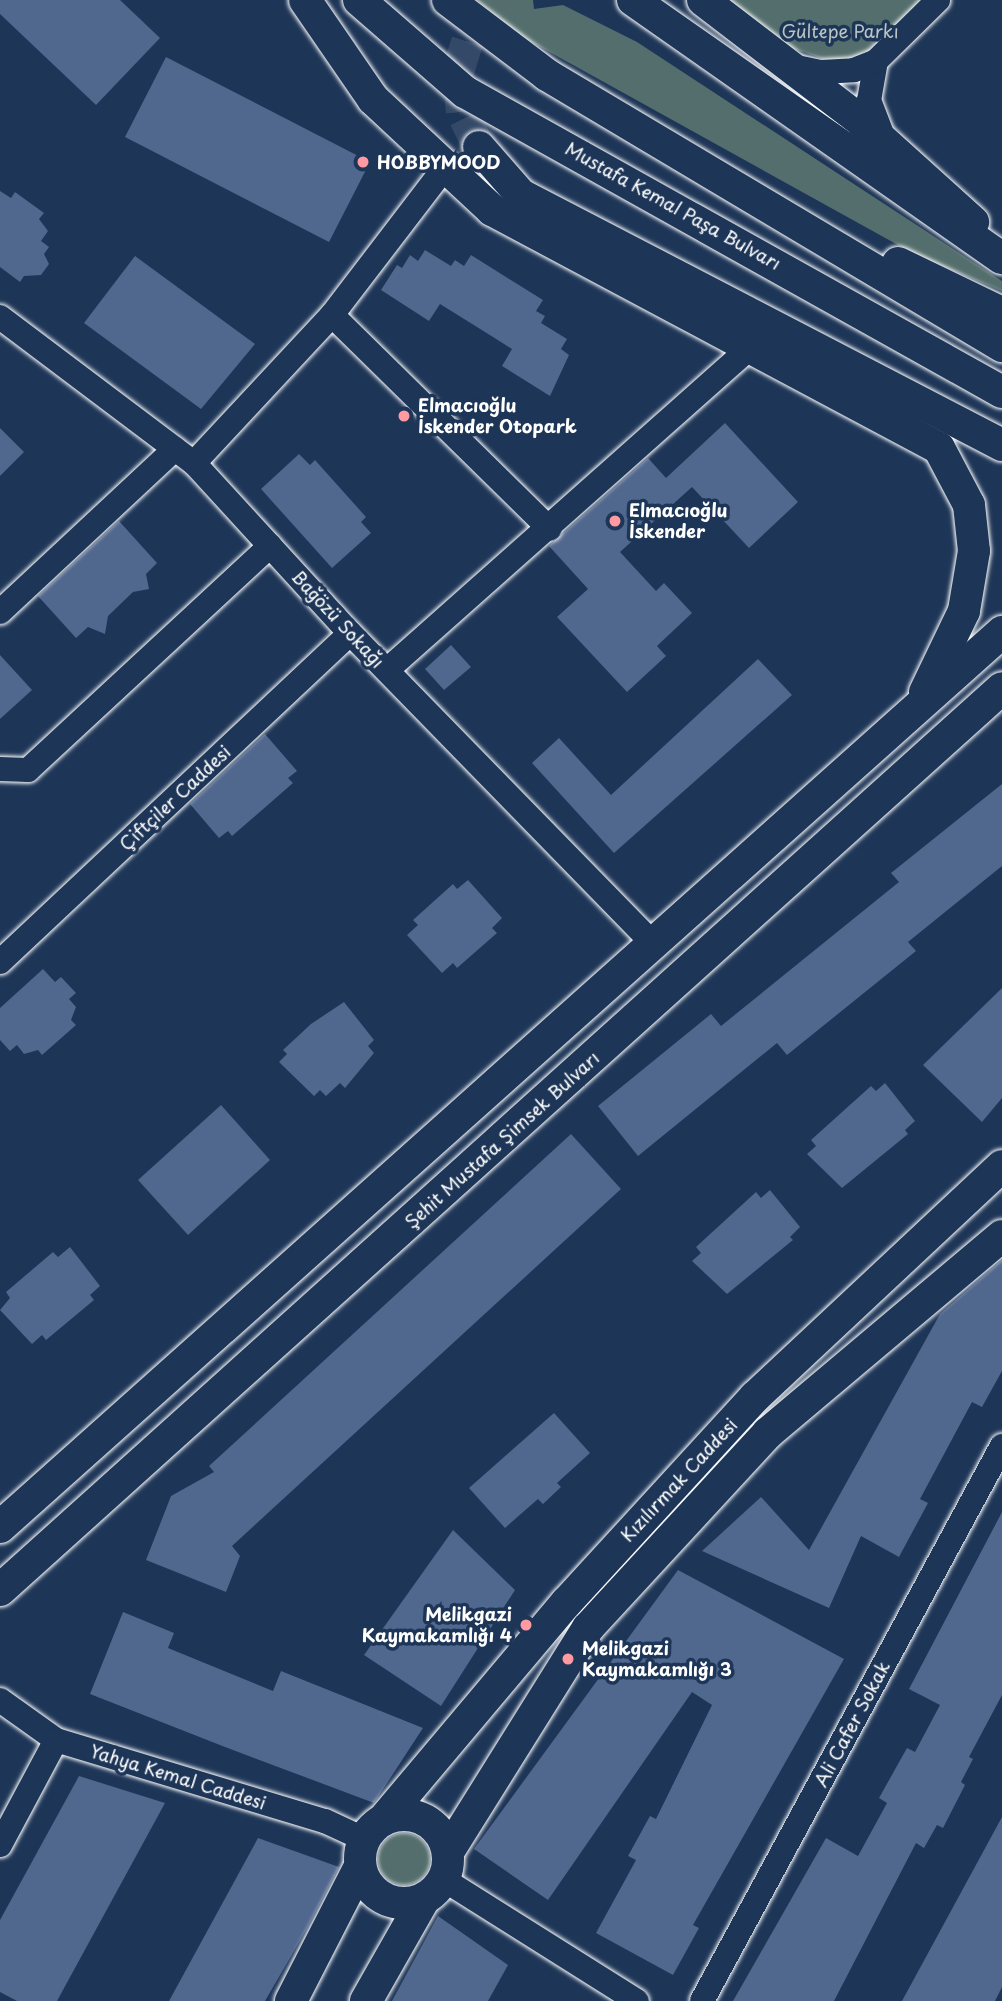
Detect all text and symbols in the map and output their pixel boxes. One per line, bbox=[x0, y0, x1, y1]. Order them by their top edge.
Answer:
park label: Gültepe Parkı bbox=[781, 20, 899, 42]
street label: Mustafa Kemal Paşa Bulvarı bbox=[561, 137, 785, 275]
place label: HOBBYMOOD bbox=[377, 151, 501, 173]
marker: HOBBYMOOD bbox=[355, 154, 371, 170]
place label: Elmacıoğlu İskender Otopark bbox=[418, 395, 579, 438]
marker: Elmacıoğlu İskender Otopark bbox=[396, 408, 412, 424]
place label: Elmacıoğlu İskender bbox=[629, 500, 728, 542]
marker: Elmacıoğlu İskender bbox=[607, 513, 623, 529]
street label: Bağözü Sokağı bbox=[287, 565, 389, 673]
street label: Çiftçiler Caddesi bbox=[115, 741, 235, 855]
street label: Şehit Mustafa Şimsek Bulvarı bbox=[400, 1046, 604, 1234]
street label: Kızılırmak Caddesi bbox=[616, 1414, 742, 1546]
place label: Melikgazi Kaymakamlığı 4 bbox=[362, 1604, 512, 1646]
marker: Melikgazi Kaymakamlığı 4 bbox=[518, 1617, 534, 1633]
place label: Melikgazi Kaymakamlığı 3 bbox=[582, 1638, 732, 1680]
marker: Melikgazi Kaymakamlığı 3 bbox=[560, 1651, 576, 1667]
street label: Ali Cafer Sokak bbox=[810, 1658, 894, 1790]
street label: Yahya Kemal Caddesi bbox=[86, 1740, 270, 1814]

